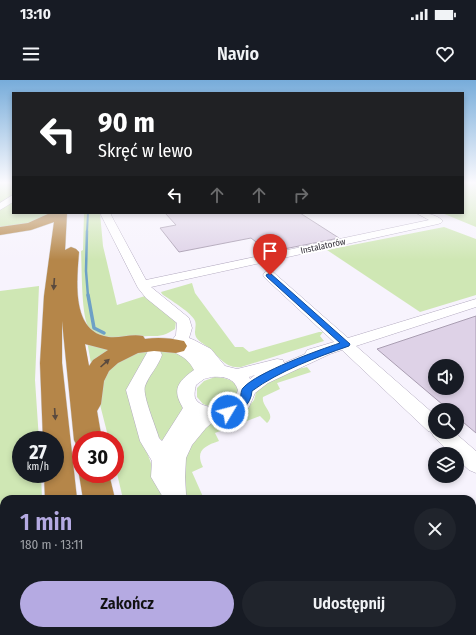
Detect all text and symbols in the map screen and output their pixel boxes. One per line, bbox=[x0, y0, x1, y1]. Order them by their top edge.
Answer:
text: 13:10 bbox=[20, 5, 51, 23]
icon: menu bbox=[20, 43, 42, 65]
text: Navio bbox=[217, 43, 259, 65]
icon: heart bbox=[434, 43, 456, 65]
text: 90 m bbox=[98, 106, 155, 139]
icon: left bbox=[32, 108, 84, 160]
text: Skręć w lewo bbox=[98, 140, 193, 162]
icon: left bbox=[164, 184, 186, 206]
icon: ahead bbox=[206, 184, 228, 206]
icon: ahead bbox=[248, 184, 270, 206]
icon: right bbox=[290, 184, 312, 206]
pin bbox=[253, 234, 287, 275]
street label: Instalatorów bbox=[299, 236, 347, 256]
icon: arrive bbox=[259, 240, 281, 262]
one-way arrow bbox=[51, 278, 58, 291]
one-way arrow bbox=[100, 359, 110, 368]
map controls bbox=[428, 359, 464, 483]
button: sound bbox=[428, 359, 464, 395]
position arrow bbox=[207, 391, 249, 433]
button: search bbox=[428, 403, 464, 439]
one-way arrow bbox=[51, 408, 58, 420]
speed limit sign: 30 bbox=[72, 431, 124, 483]
text: 27 bbox=[29, 440, 47, 464]
button: layers bbox=[428, 447, 464, 483]
text: km/h bbox=[27, 461, 49, 473]
text: 1 min bbox=[20, 508, 72, 536]
button: close bbox=[414, 508, 456, 550]
text: 180 m · 13:11 bbox=[20, 537, 83, 552]
button: Zakończ bbox=[20, 581, 234, 627]
button: Udostępnij bbox=[242, 581, 456, 627]

